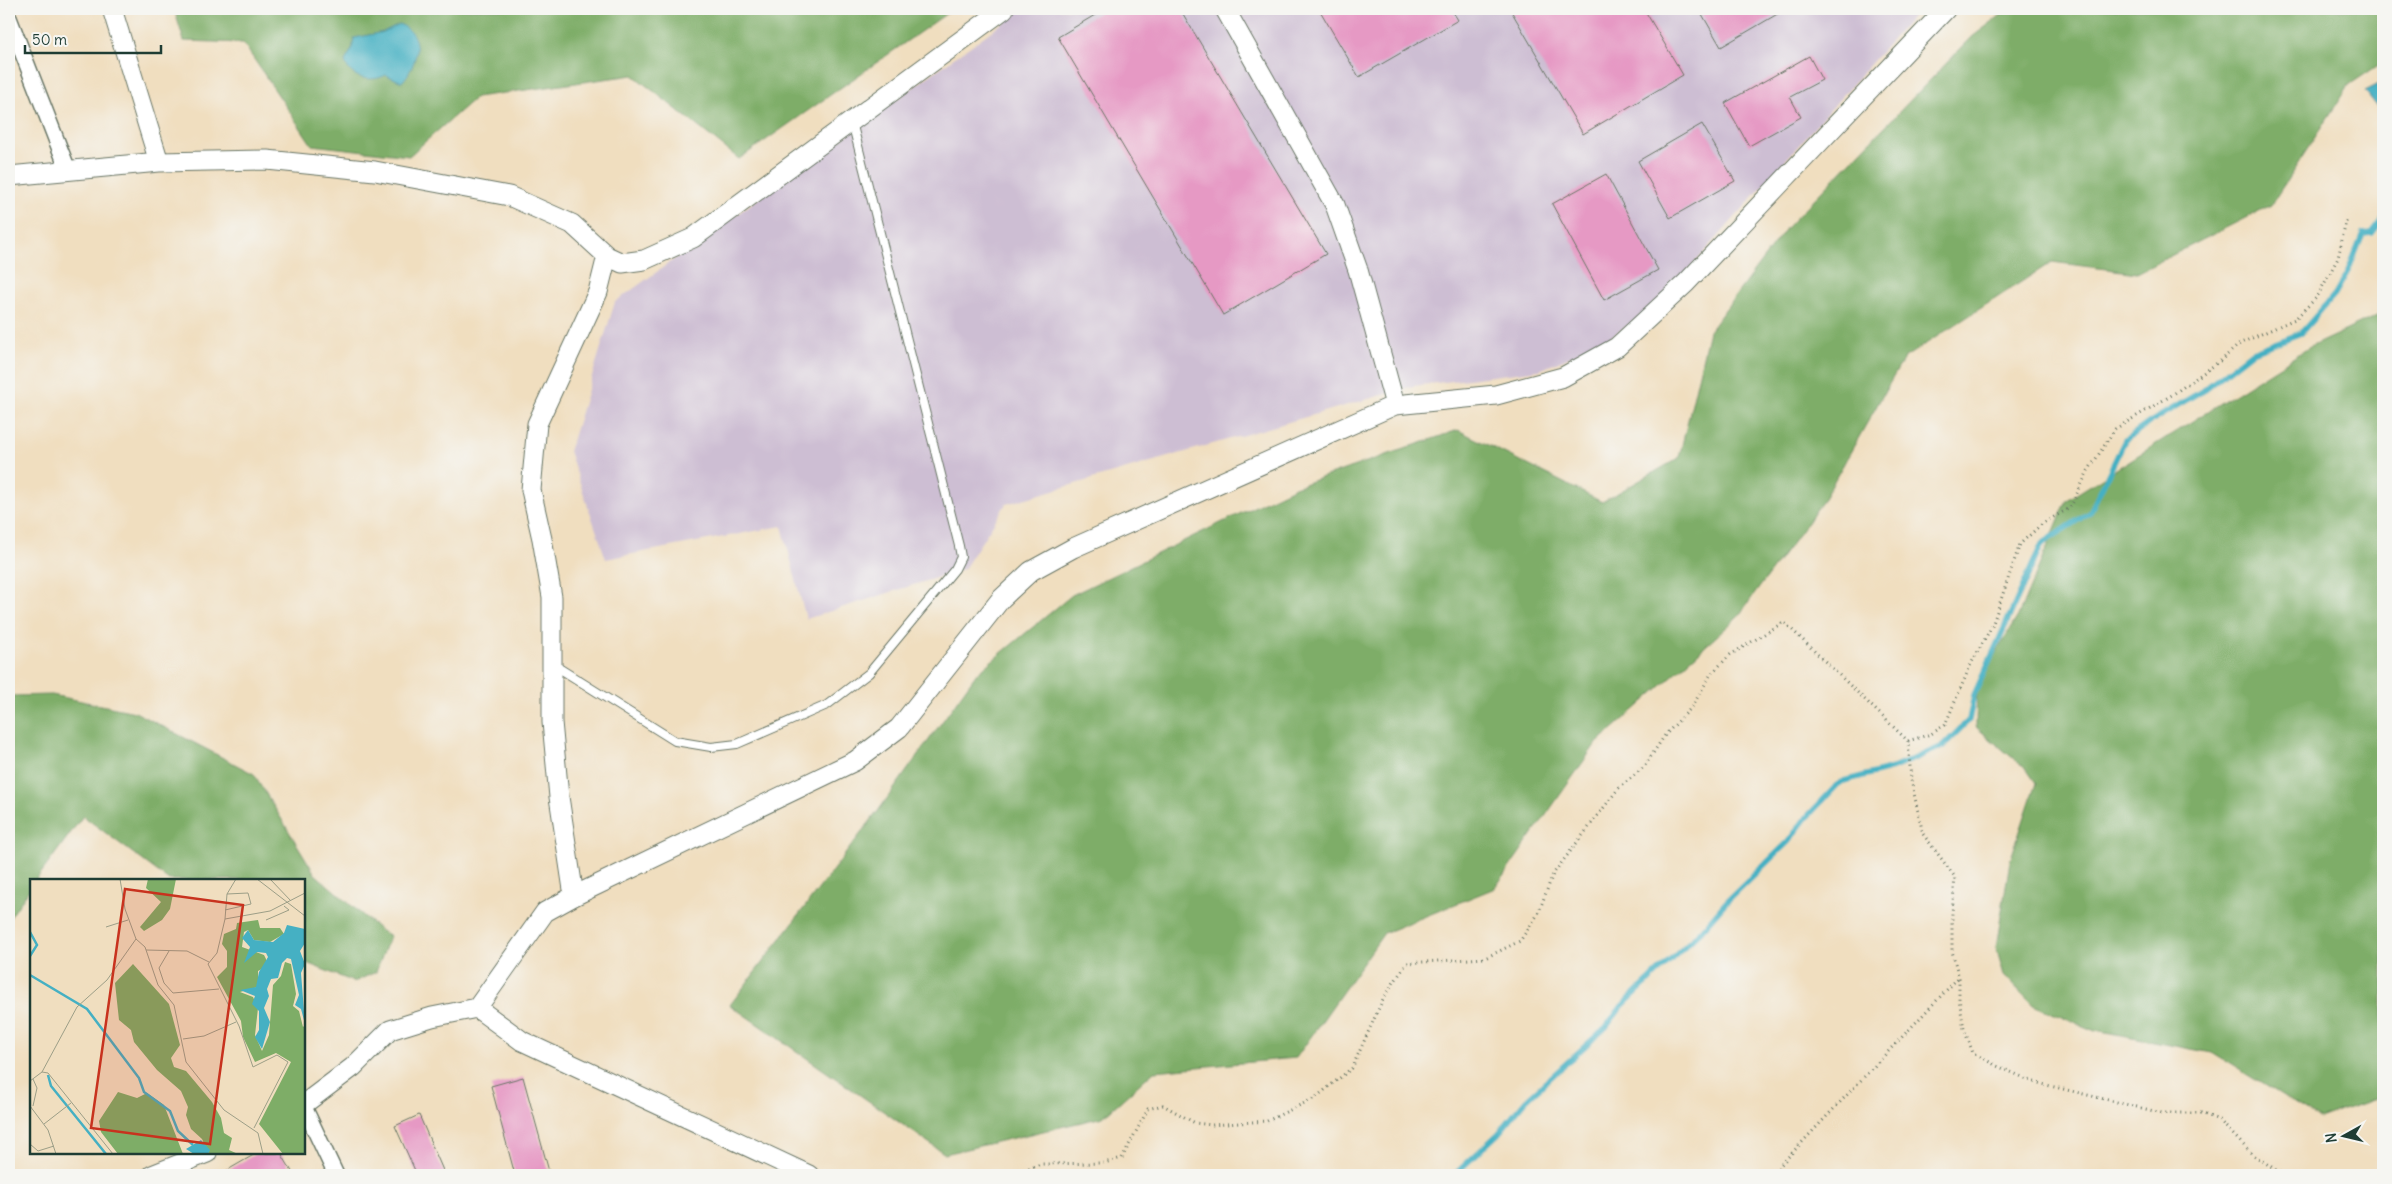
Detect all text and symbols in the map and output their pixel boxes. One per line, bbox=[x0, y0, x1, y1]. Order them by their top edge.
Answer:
scale bar bbox=[25, 22, 161, 54]
text: 50 m bbox=[32, 30, 67, 49]
inset map bbox=[30, 879, 305, 1154]
north arrow bbox=[2320, 1112, 2370, 1162]
text: N bbox=[2322, 1132, 2341, 1144]

